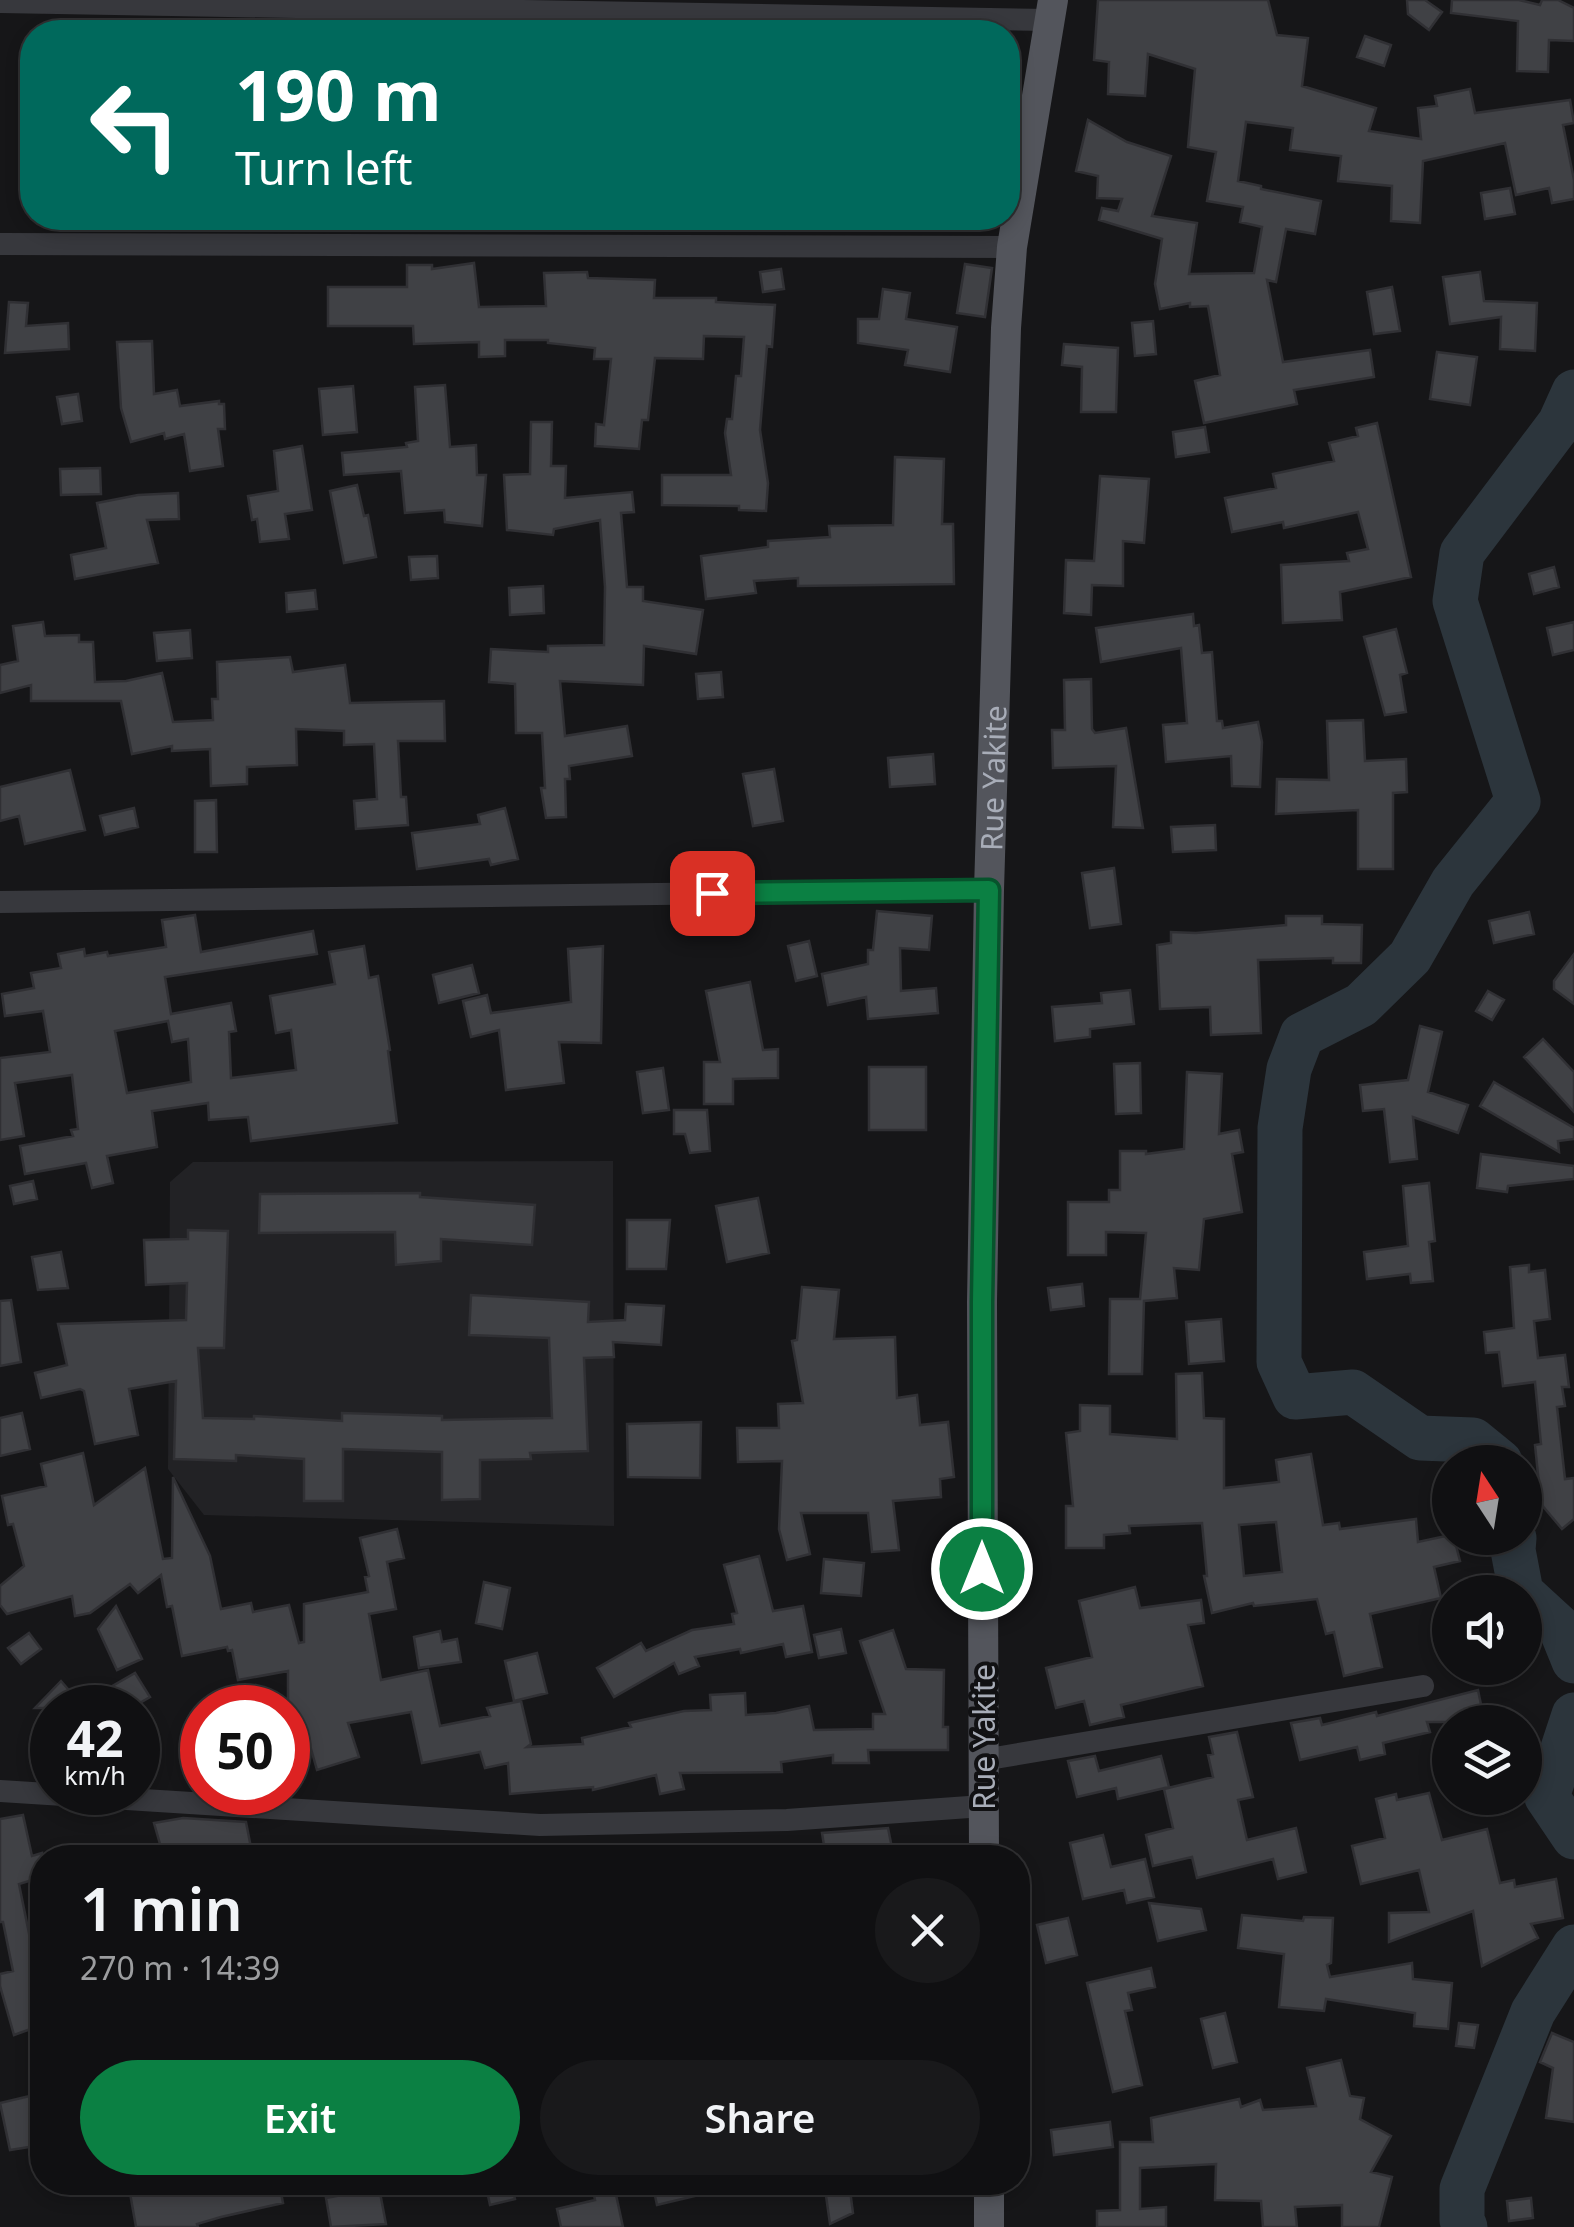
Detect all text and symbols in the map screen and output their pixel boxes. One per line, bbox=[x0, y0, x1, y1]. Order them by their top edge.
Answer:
text: 190 m bbox=[235, 46, 442, 142]
icon: left bbox=[70, 60, 200, 190]
text: Turn left bbox=[235, 137, 412, 198]
street label: Rue Yakite bbox=[970, 705, 1015, 852]
pin bbox=[670, 851, 755, 936]
icon: arrive bbox=[685, 866, 740, 921]
north arrow bbox=[1432, 1445, 1542, 1555]
map controls bbox=[1432, 1445, 1542, 1815]
position arrow bbox=[930, 1517, 1034, 1621]
button: sound bbox=[1432, 1575, 1542, 1685]
street label: Rue Yakite bbox=[963, 1664, 1004, 1810]
speed limit sign: 50 bbox=[180, 1685, 310, 1815]
text: 42 bbox=[66, 1704, 124, 1772]
button: layers bbox=[1432, 1705, 1542, 1815]
text: km/h bbox=[64, 1758, 126, 1792]
text: 1 min bbox=[80, 1867, 243, 1949]
button: close bbox=[875, 1878, 980, 1983]
text: 270 m · 14:39 bbox=[80, 1946, 280, 1989]
button: Exit bbox=[80, 2060, 520, 2175]
button: Share bbox=[540, 2060, 980, 2175]

